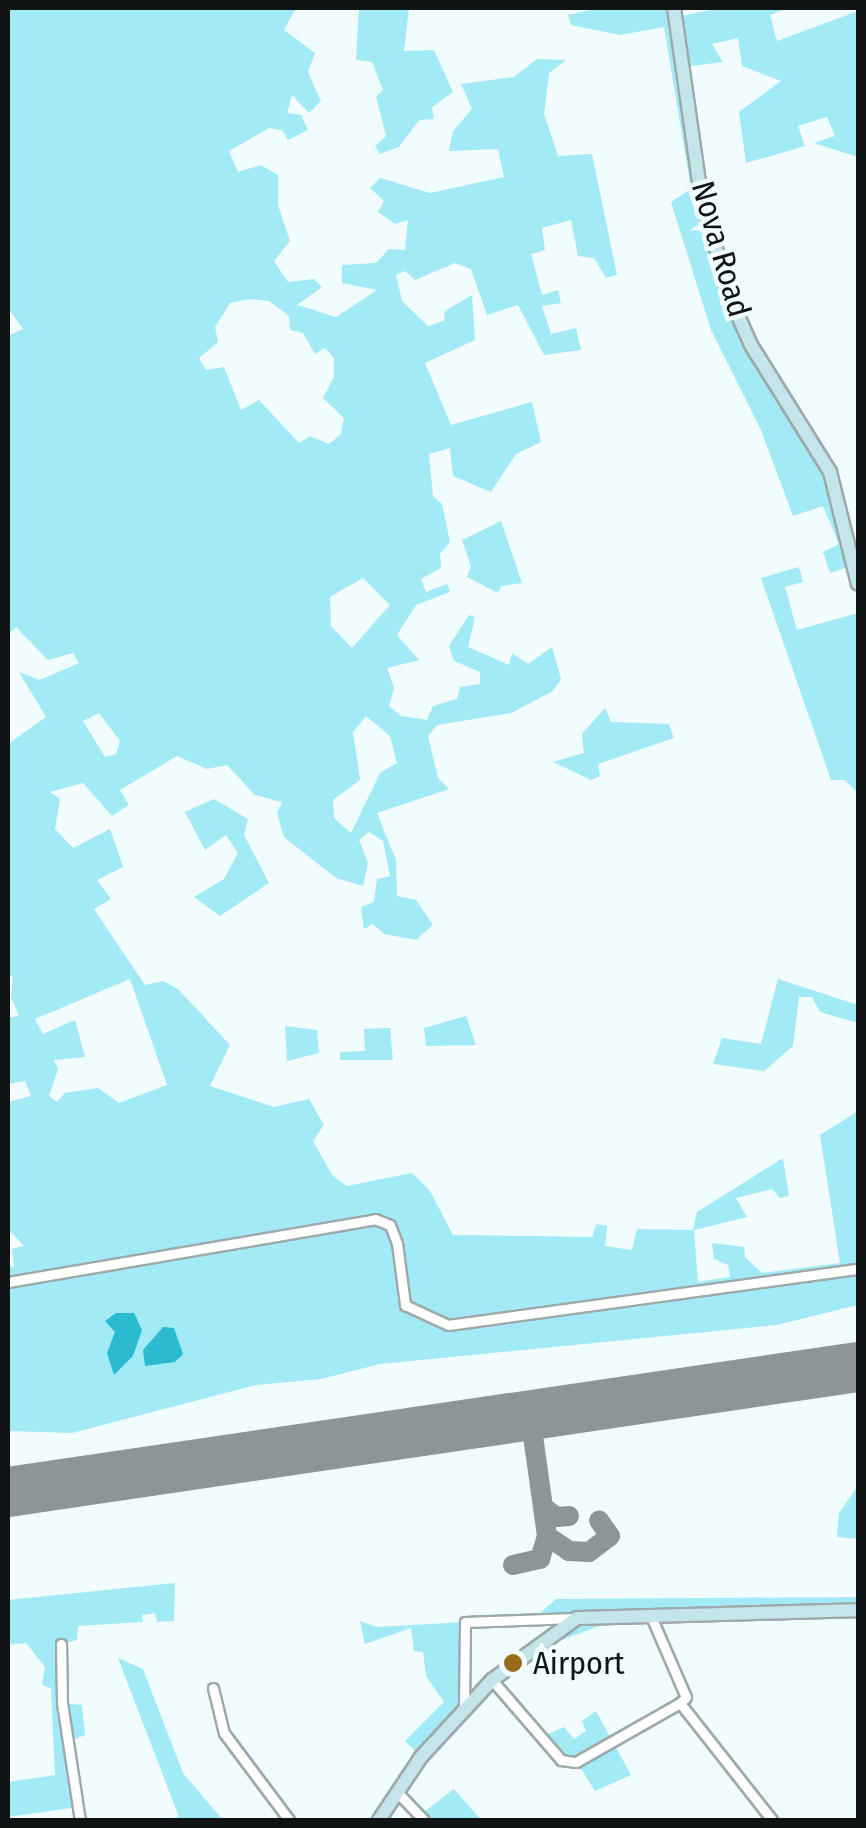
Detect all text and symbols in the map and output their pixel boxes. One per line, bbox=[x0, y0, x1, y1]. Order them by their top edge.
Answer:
street label: Nova Road bbox=[683, 177, 759, 321]
place label: Airport bbox=[533, 1644, 625, 1682]
marker: Airport bbox=[502, 1652, 524, 1674]

